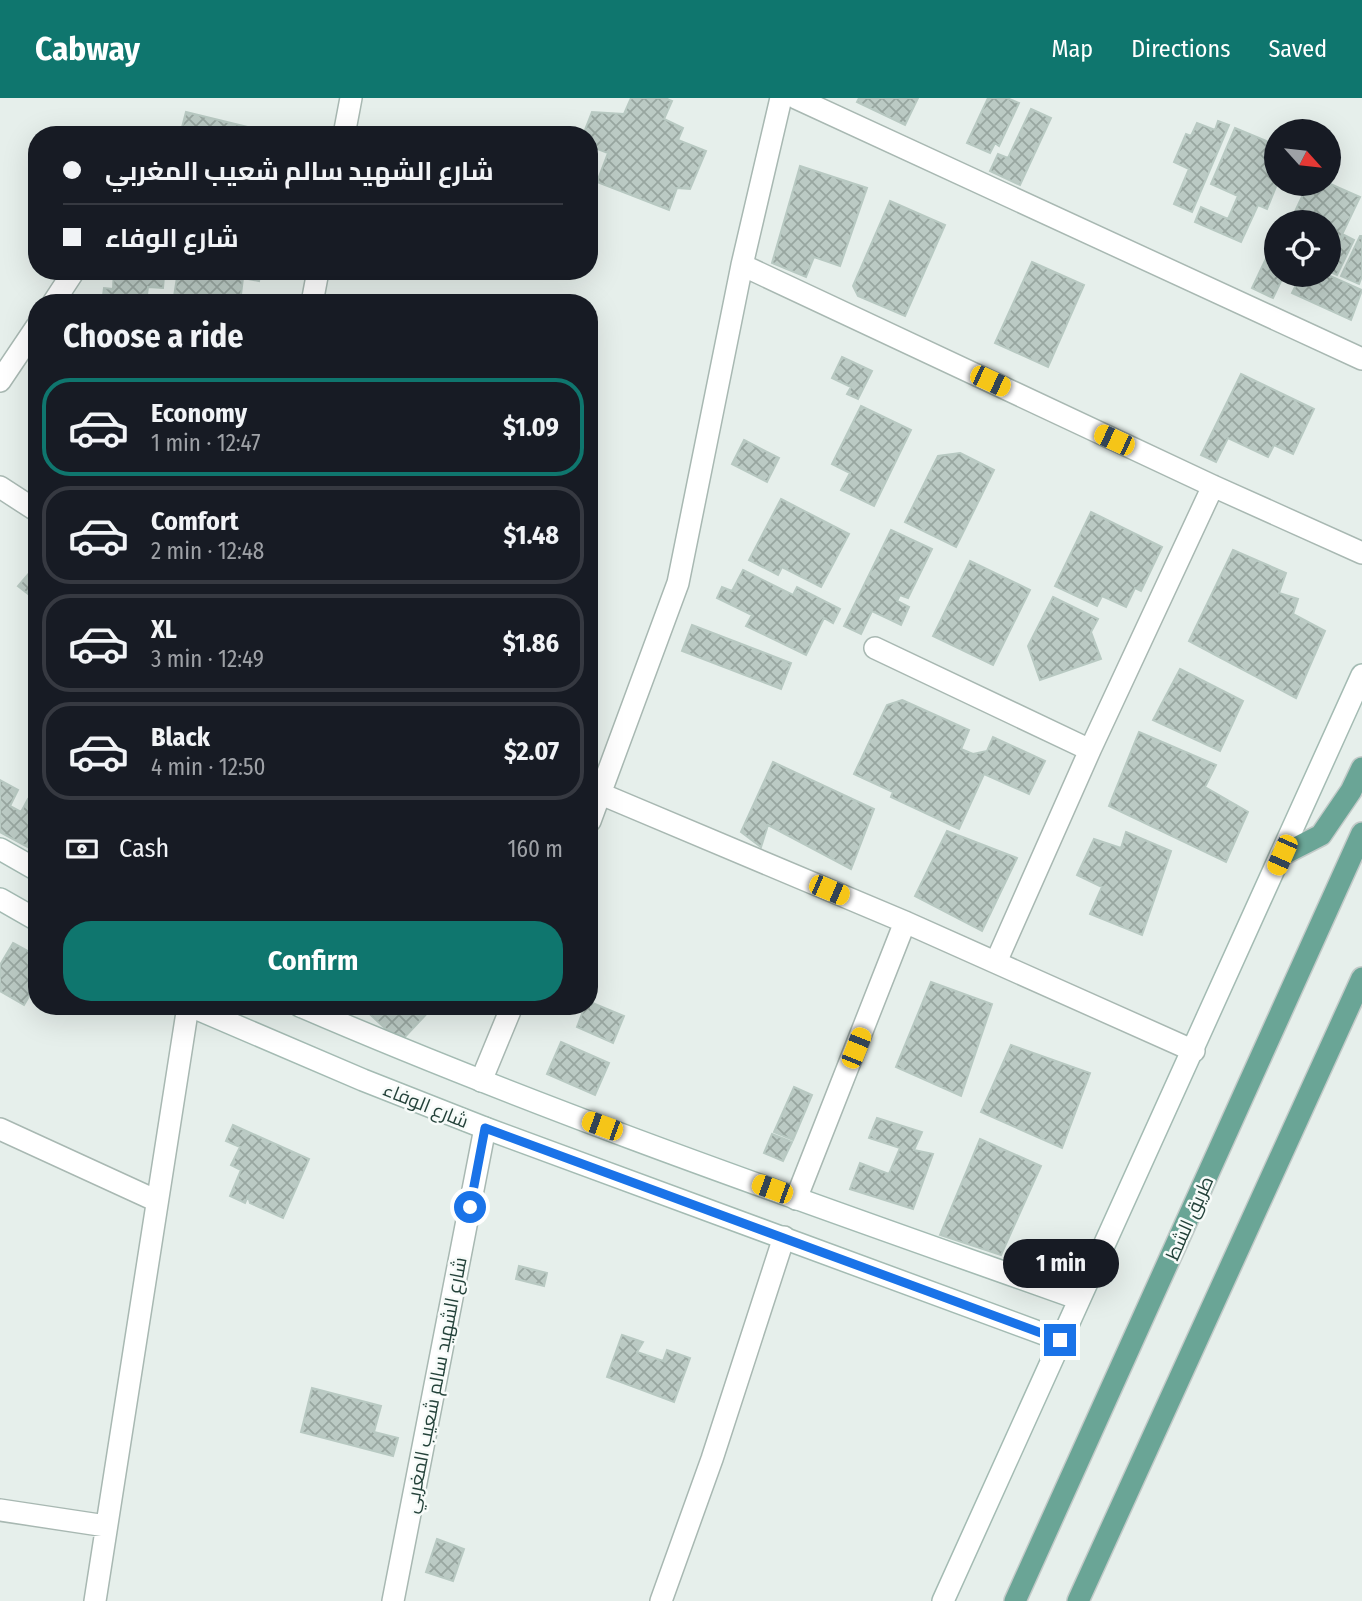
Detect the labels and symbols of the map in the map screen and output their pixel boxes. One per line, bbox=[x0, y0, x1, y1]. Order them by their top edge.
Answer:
north arrow bbox=[1264, 119, 1340, 196]
car bbox=[967, 363, 1014, 399]
car bbox=[1091, 422, 1138, 458]
car bbox=[1264, 832, 1301, 878]
car bbox=[806, 872, 853, 908]
car bbox=[839, 1025, 874, 1071]
street label: شارع الوفاء bbox=[379, 1078, 472, 1135]
car bbox=[579, 1109, 626, 1143]
car bbox=[749, 1172, 796, 1206]
street label: طريق الشط bbox=[1161, 1173, 1219, 1264]
route start bbox=[454, 1191, 486, 1223]
callout: 1 min bbox=[1002, 1238, 1118, 1288]
street label: شارع الشهيد سالم شعيب المغربي bbox=[399, 1255, 475, 1516]
route end bbox=[1044, 1324, 1076, 1356]

